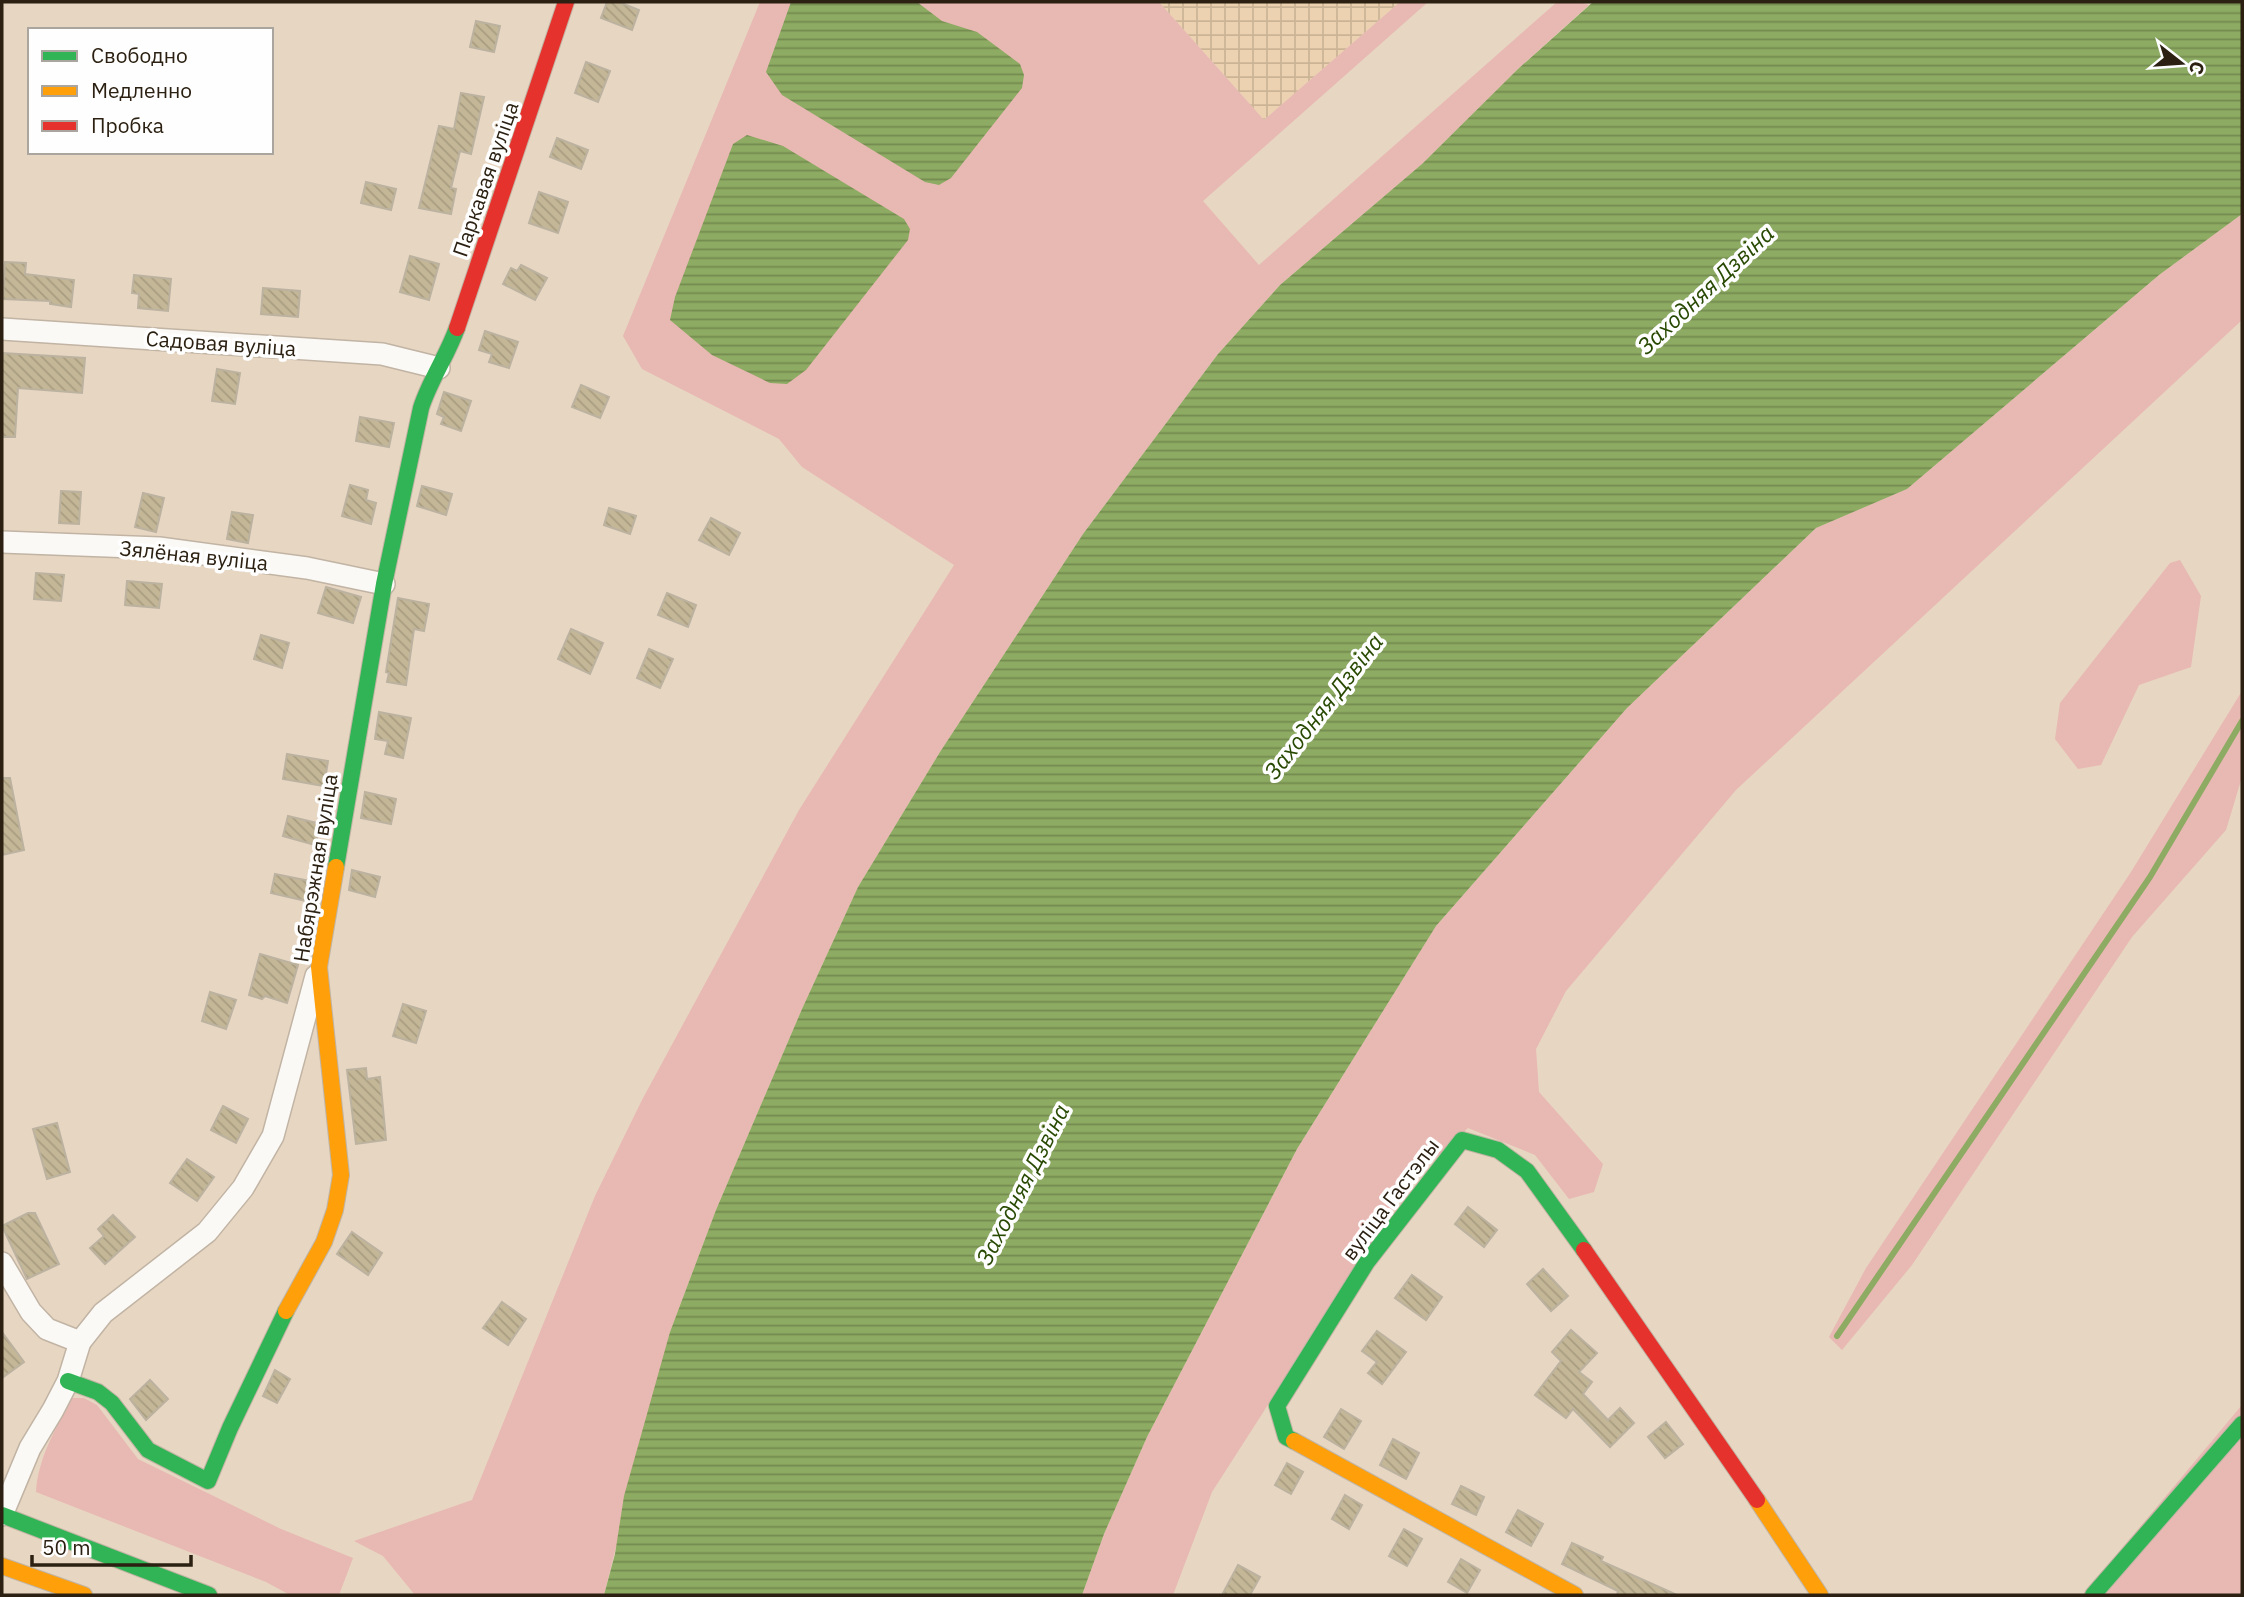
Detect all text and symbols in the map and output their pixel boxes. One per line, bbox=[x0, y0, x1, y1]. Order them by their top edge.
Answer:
legend bbox=[28, 28, 273, 154]
north arrow bbox=[2146, 28, 2216, 98]
text: Свободно bbox=[91, 41, 188, 69]
text: С bbox=[2184, 59, 2211, 77]
text: Медленно bbox=[91, 76, 192, 104]
street label: Паркавая вуліца bbox=[445, 98, 525, 260]
text: Пробка bbox=[91, 111, 164, 139]
water label: Заходняя Дзвіна bbox=[1630, 218, 1780, 360]
street label: Садовая вуліца bbox=[145, 324, 297, 362]
street label: Зялёная вуліца bbox=[118, 533, 270, 577]
water label: Заходняя Дзвіна bbox=[1257, 627, 1389, 785]
street label: Набярэжная вуліца bbox=[286, 772, 344, 964]
water label: Заходняя Дзвіна bbox=[968, 1098, 1076, 1270]
street label: вуліца Гастэлы bbox=[1335, 1132, 1445, 1266]
scale bar bbox=[32, 1524, 191, 1568]
text: 50 m bbox=[42, 1533, 91, 1561]

